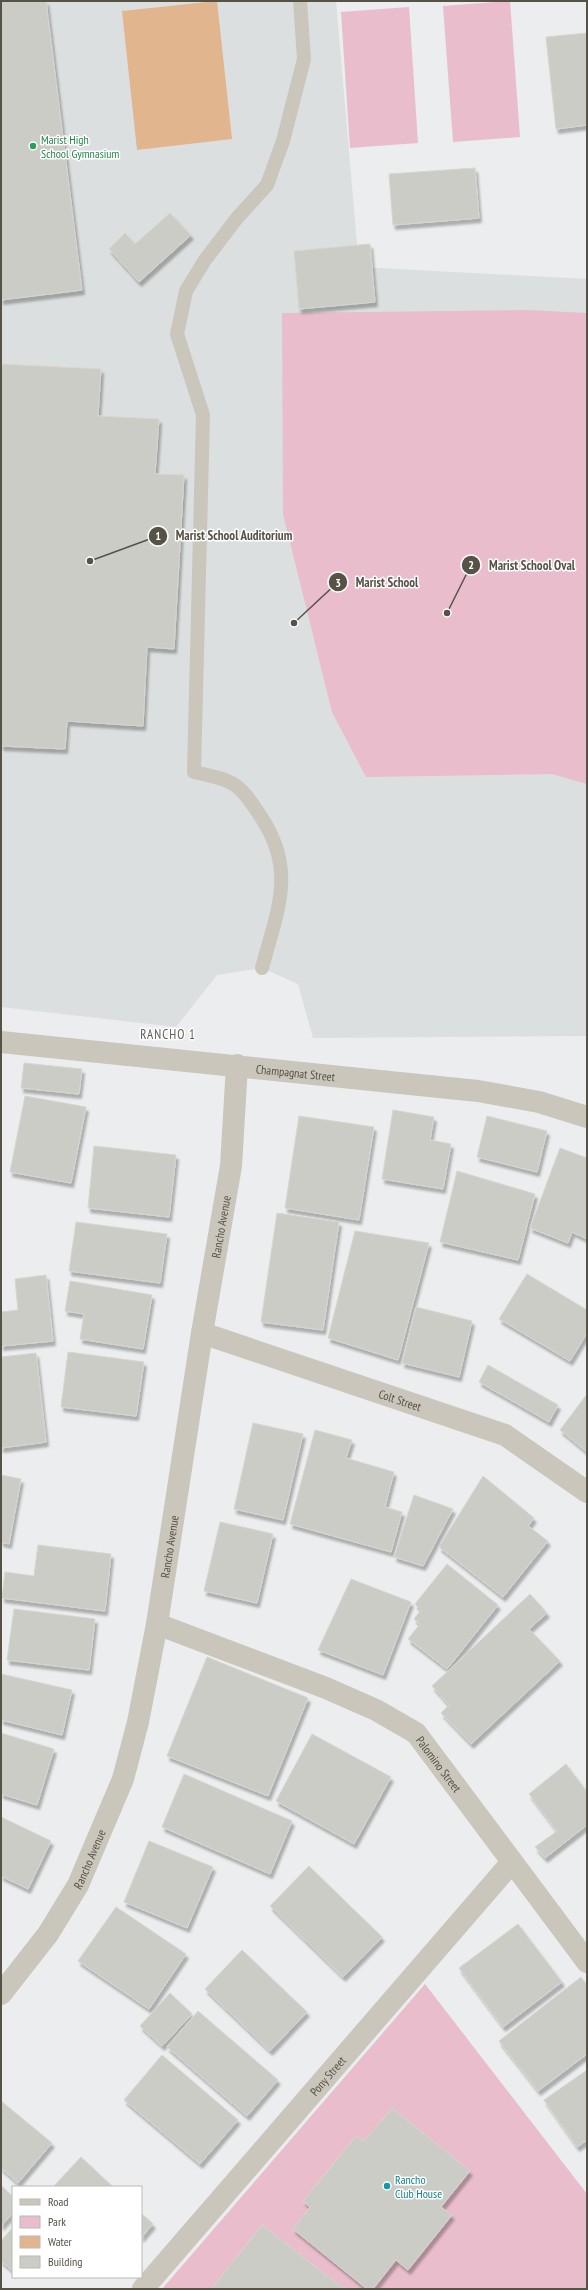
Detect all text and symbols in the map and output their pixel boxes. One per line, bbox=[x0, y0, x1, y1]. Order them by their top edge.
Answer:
place label: Marist High School Gymnasium bbox=[41, 132, 120, 161]
marker: Marist High School Gymnasium bbox=[28, 141, 38, 151]
callout: Marist School Auditorium bbox=[148, 523, 301, 548]
text: Marist School Auditorium bbox=[176, 527, 293, 544]
text: 1 bbox=[155, 528, 161, 543]
callout: Marist School Oval bbox=[461, 553, 583, 578]
text: 2 bbox=[468, 557, 474, 572]
text: Marist School Oval bbox=[489, 557, 576, 574]
callout: Marist School bbox=[328, 570, 427, 595]
text: Marist School bbox=[356, 574, 419, 591]
text: 3 bbox=[335, 575, 341, 590]
district label: RANCHO 1 bbox=[140, 1026, 196, 1043]
street label: Champagnat Street bbox=[255, 1061, 336, 1084]
street label: Rancho Avenue bbox=[208, 1194, 233, 1259]
street label: Colt Street bbox=[377, 1386, 424, 1414]
street label: Rancho Avenue bbox=[157, 1514, 181, 1579]
street label: Palomino Street bbox=[413, 1733, 465, 1795]
street label: Rancho Avenue bbox=[70, 1827, 108, 1892]
street label: Pony Street bbox=[306, 2052, 349, 2098]
place label: Rancho Club House bbox=[395, 2172, 442, 2201]
marker: Rancho Club House bbox=[382, 2181, 392, 2191]
legend bbox=[12, 2186, 142, 2278]
text: Road bbox=[48, 2194, 68, 2209]
text: Park bbox=[48, 2214, 66, 2229]
text: Water bbox=[48, 2234, 73, 2249]
text: Building bbox=[48, 2254, 83, 2269]

